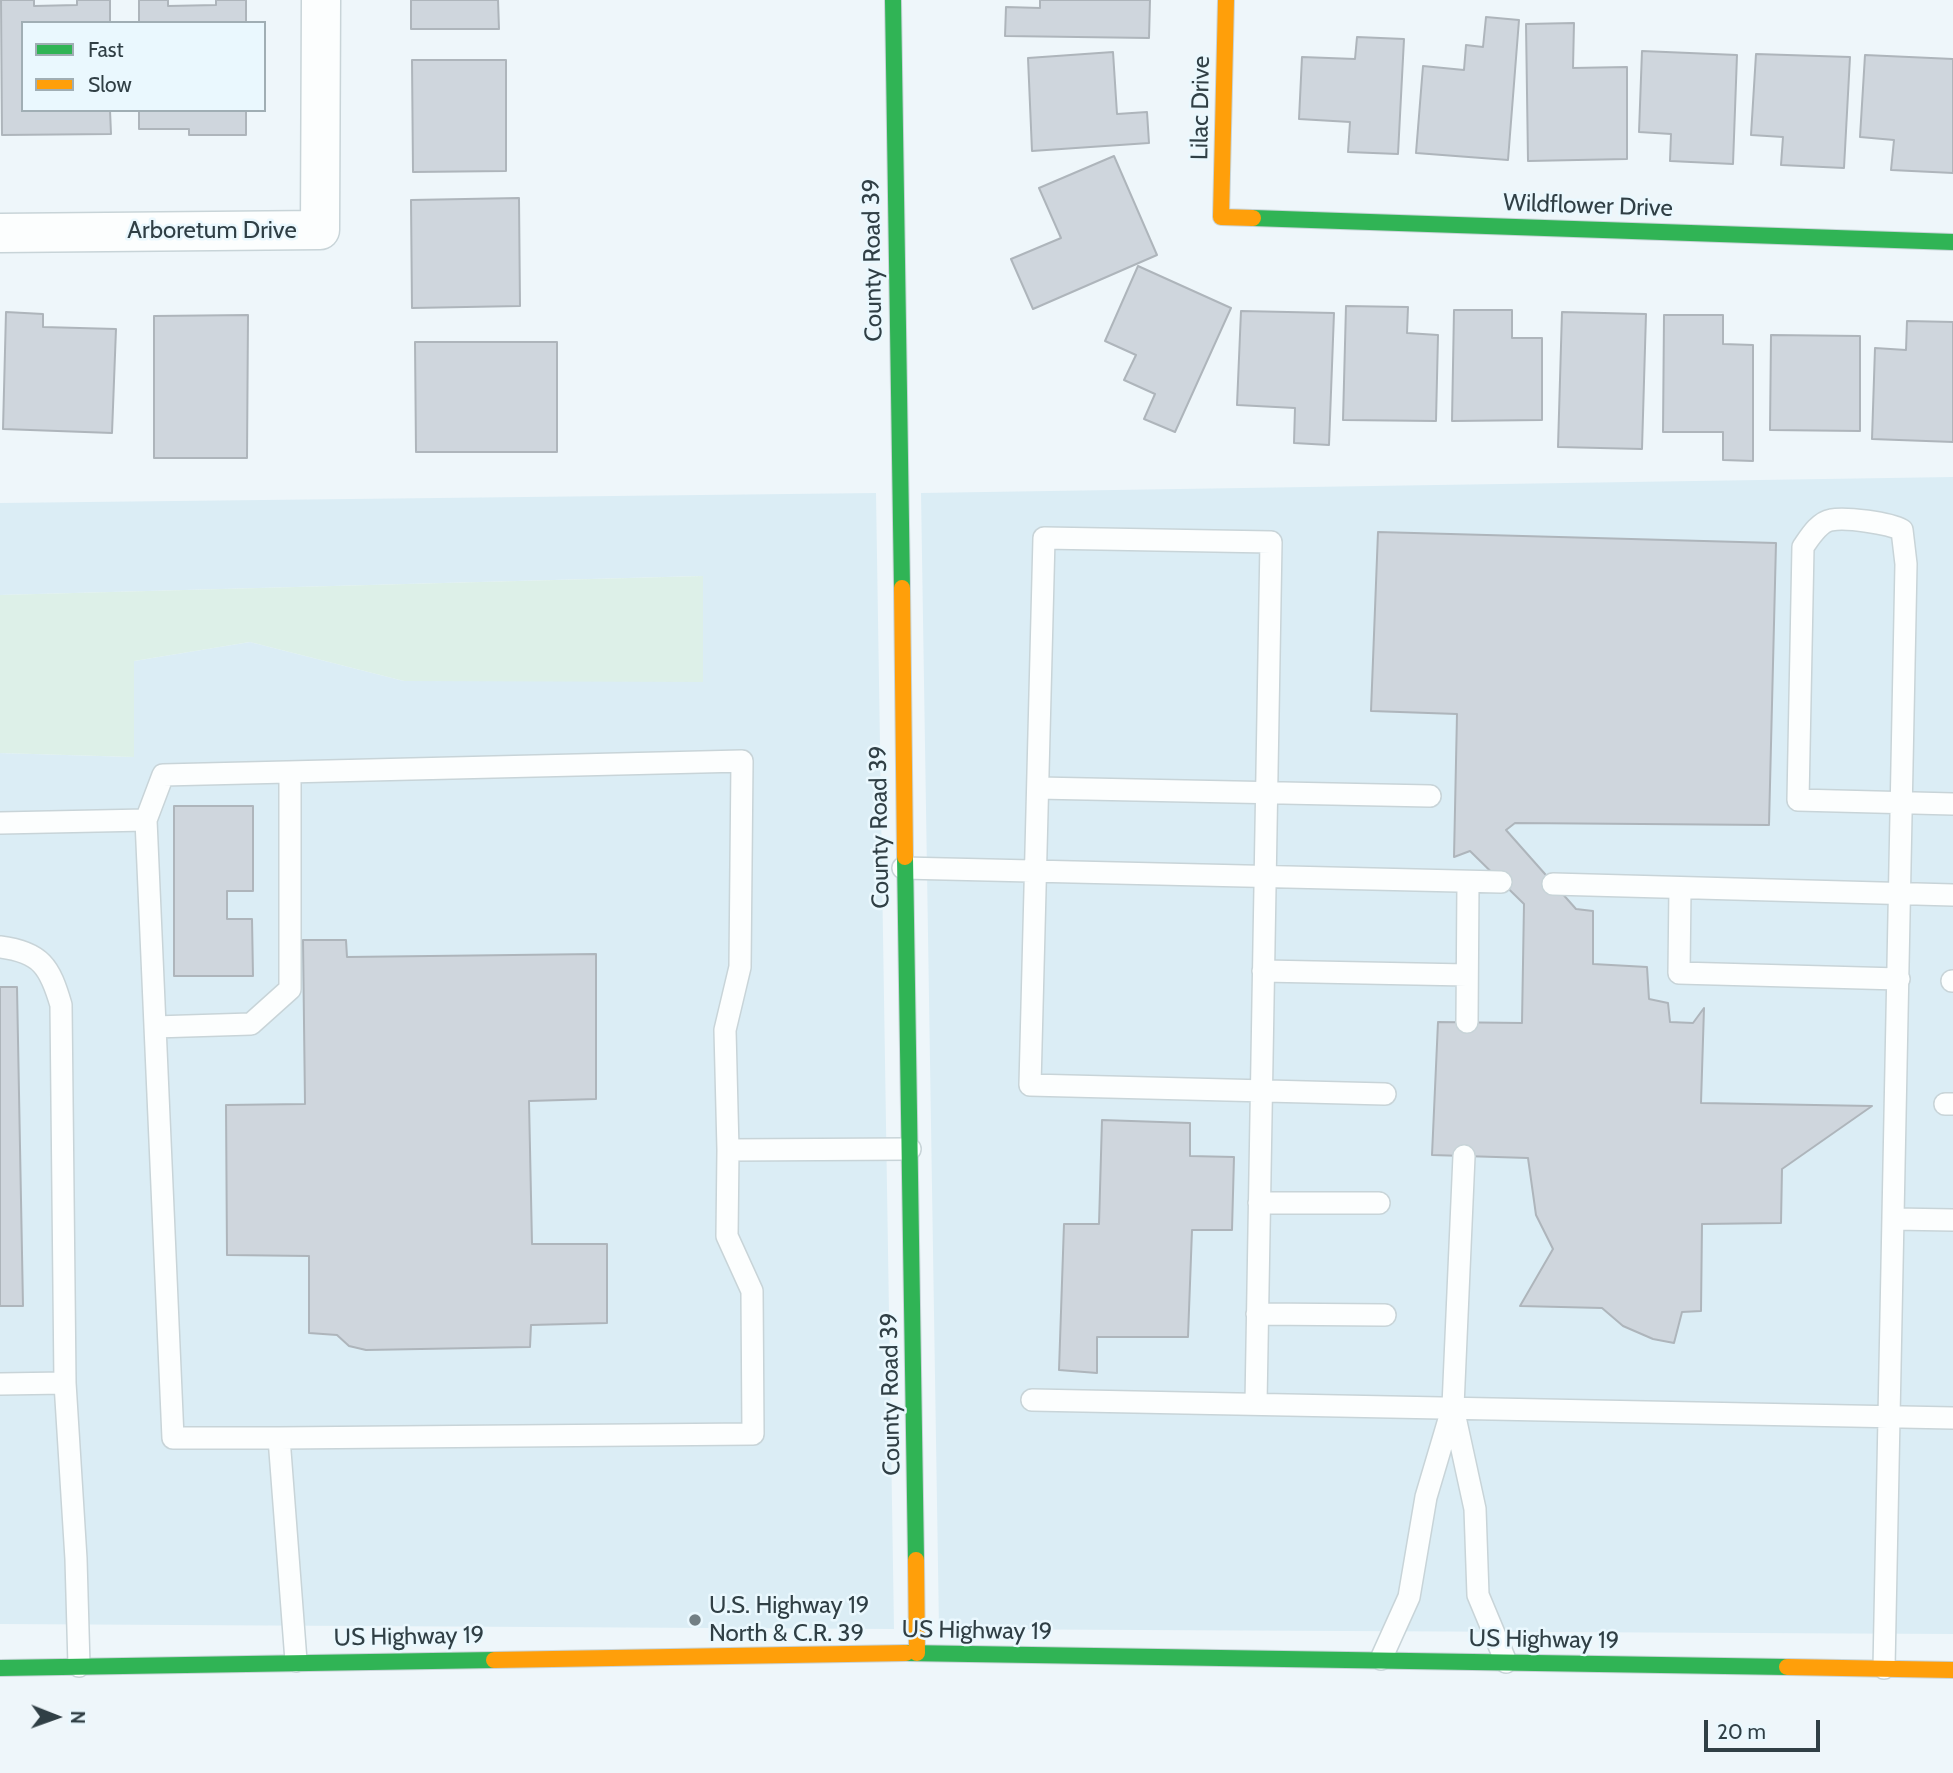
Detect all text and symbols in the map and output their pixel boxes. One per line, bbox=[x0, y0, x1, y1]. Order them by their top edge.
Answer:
legend bbox=[21, 21, 266, 112]
text: Fast bbox=[88, 37, 124, 62]
street label: Lilac Drive bbox=[1186, 56, 1216, 160]
text: Slow bbox=[88, 72, 132, 97]
street label: County Road 39 bbox=[857, 178, 889, 342]
street label: Wildflower Drive bbox=[1503, 189, 1673, 223]
street label: Arboretum Drive bbox=[127, 217, 297, 245]
street label: County Road 39 bbox=[864, 745, 896, 909]
street label: County Road 39 bbox=[875, 1312, 907, 1476]
place label: U.S. Highway 19 North & C.R. 39 bbox=[709, 1592, 869, 1648]
marker: U.S. Highway 19 North & C.R. 39 bbox=[687, 1612, 703, 1628]
street label: US Highway 19 bbox=[901, 1615, 1053, 1647]
street label: US Highway 19 bbox=[333, 1621, 485, 1653]
street label: US Highway 19 bbox=[1468, 1624, 1620, 1656]
north arrow bbox=[21, 1682, 91, 1752]
scale bar bbox=[1708, 1706, 1824, 1750]
text: N bbox=[66, 1710, 89, 1724]
text: 20 m bbox=[1717, 1719, 1766, 1744]

